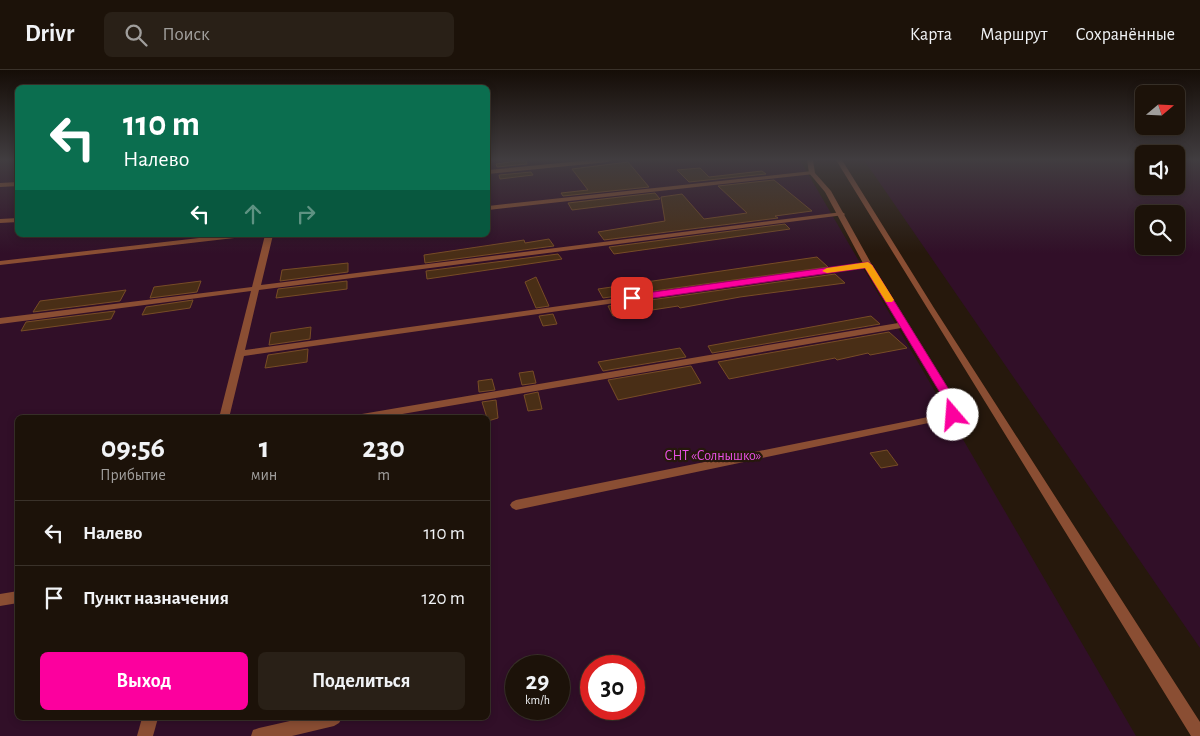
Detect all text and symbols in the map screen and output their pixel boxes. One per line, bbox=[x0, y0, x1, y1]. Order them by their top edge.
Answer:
search box bbox=[104, 12, 454, 57]
icon: search bbox=[122, 21, 150, 49]
text: Drivr bbox=[25, 22, 74, 46]
text: Поиск bbox=[162, 25, 210, 44]
text: Карта bbox=[910, 26, 952, 44]
text: Маршрут bbox=[980, 26, 1048, 44]
text: Сохранённые bbox=[1076, 26, 1175, 44]
north arrow bbox=[1135, 85, 1185, 135]
map controls bbox=[1135, 85, 1185, 255]
icon: left bbox=[40, 105, 105, 170]
text: 110 m bbox=[123, 107, 200, 142]
button: sound bbox=[1135, 145, 1185, 195]
text: Налево bbox=[123, 148, 189, 170]
icon: left bbox=[186, 200, 214, 228]
icon: ahead bbox=[239, 200, 267, 228]
icon: right bbox=[292, 200, 320, 228]
button: search bbox=[1135, 205, 1185, 255]
pin bbox=[611, 277, 653, 319]
icon: arrive bbox=[618, 284, 646, 312]
position arrow bbox=[926, 388, 978, 440]
text: 09:56 bbox=[101, 433, 165, 463]
text: 1 bbox=[259, 433, 269, 463]
text: 230 bbox=[362, 433, 405, 463]
park label: СНТ «Солнышко» bbox=[665, 449, 761, 463]
text: Прибытие bbox=[100, 467, 166, 483]
text: мин bbox=[251, 467, 277, 483]
text: m bbox=[377, 467, 390, 483]
icon: left bbox=[40, 519, 68, 547]
text: Налево bbox=[83, 524, 142, 543]
text: 110 m bbox=[424, 524, 465, 543]
icon: arrive bbox=[40, 584, 68, 612]
text: Пункт назначения bbox=[83, 589, 229, 608]
text: 120 m bbox=[421, 589, 465, 608]
button: Выход bbox=[40, 652, 248, 710]
button: Поделиться bbox=[258, 652, 465, 710]
speed limit sign: 30 bbox=[580, 655, 645, 720]
text: 29 bbox=[526, 669, 549, 694]
text: km/h bbox=[525, 694, 550, 706]

